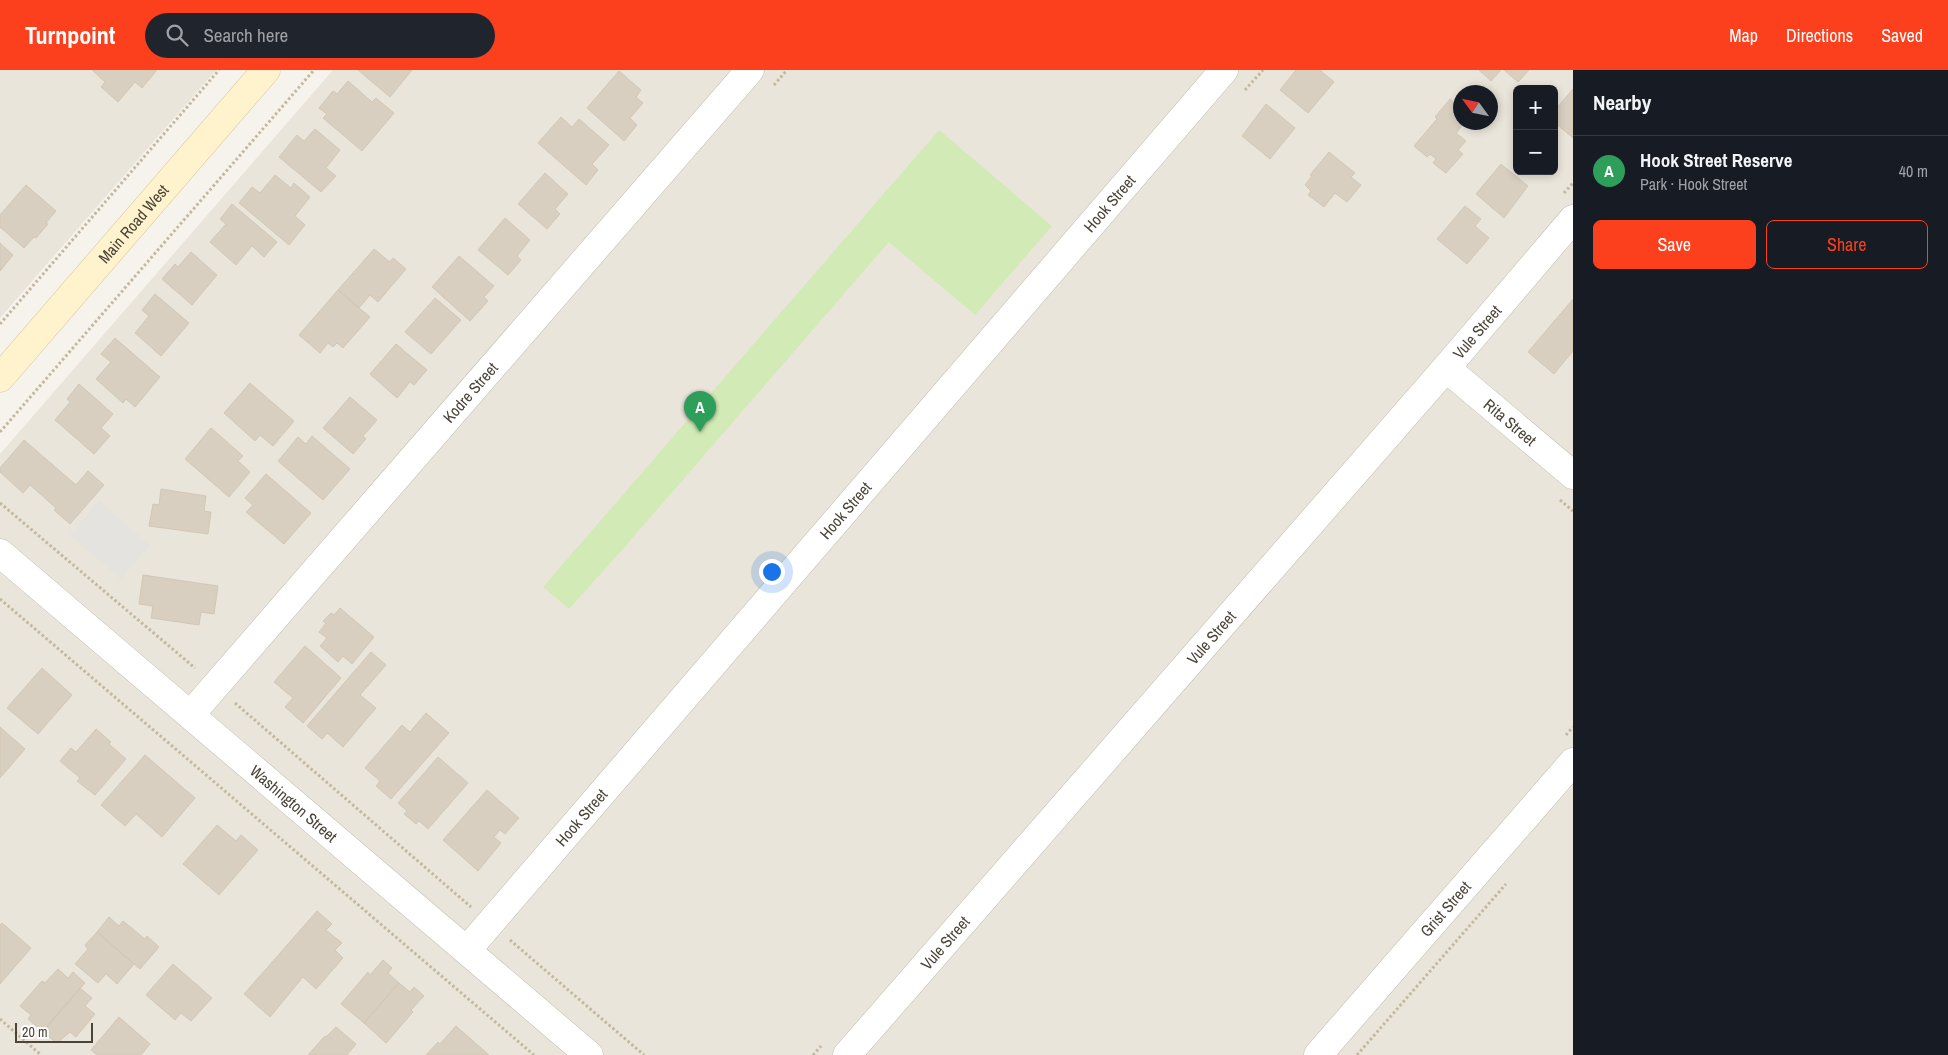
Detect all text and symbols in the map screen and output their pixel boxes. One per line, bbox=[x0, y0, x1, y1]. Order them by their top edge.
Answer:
search box bbox=[145, 13, 495, 58]
text: Turnpoint bbox=[25, 19, 115, 51]
icon: search bbox=[163, 21, 191, 49]
text: Search here bbox=[203, 22, 288, 48]
text: Map bbox=[1729, 23, 1758, 48]
text: Directions bbox=[1786, 23, 1853, 48]
text: Saved bbox=[1881, 23, 1923, 48]
north arrow bbox=[1453, 85, 1498, 130]
map controls bbox=[1513, 85, 1558, 175]
button: + bbox=[1513, 85, 1558, 130]
text: Nearby bbox=[1593, 88, 1651, 117]
button: − bbox=[1513, 130, 1558, 175]
text: Hook Street Reserve bbox=[1640, 147, 1792, 173]
text: A bbox=[1604, 160, 1614, 182]
text: 40 m bbox=[1899, 160, 1928, 182]
street label: Hook Street bbox=[1078, 170, 1141, 237]
text: Park · Hook Street bbox=[1640, 173, 1747, 195]
street label: Main Road West bbox=[93, 179, 174, 268]
button: Save bbox=[1593, 220, 1756, 269]
button: Share bbox=[1766, 220, 1928, 269]
street label: Vule Street bbox=[1448, 300, 1506, 364]
street label: Kodre Street bbox=[438, 357, 503, 427]
pin: A bbox=[684, 391, 716, 432]
street label: Rita Street bbox=[1479, 393, 1542, 451]
street label: Hook Street bbox=[814, 477, 876, 544]
your location bbox=[759, 559, 785, 585]
street label: Vule Street bbox=[1182, 606, 1241, 669]
street label: Washington Street bbox=[245, 760, 342, 847]
street label: Hook Street bbox=[550, 784, 612, 851]
street label: Grist Street bbox=[1415, 876, 1476, 941]
street label: Vule Street bbox=[915, 911, 975, 974]
scale bar bbox=[15, 1020, 92, 1043]
text: 20 m bbox=[22, 1023, 48, 1041]

